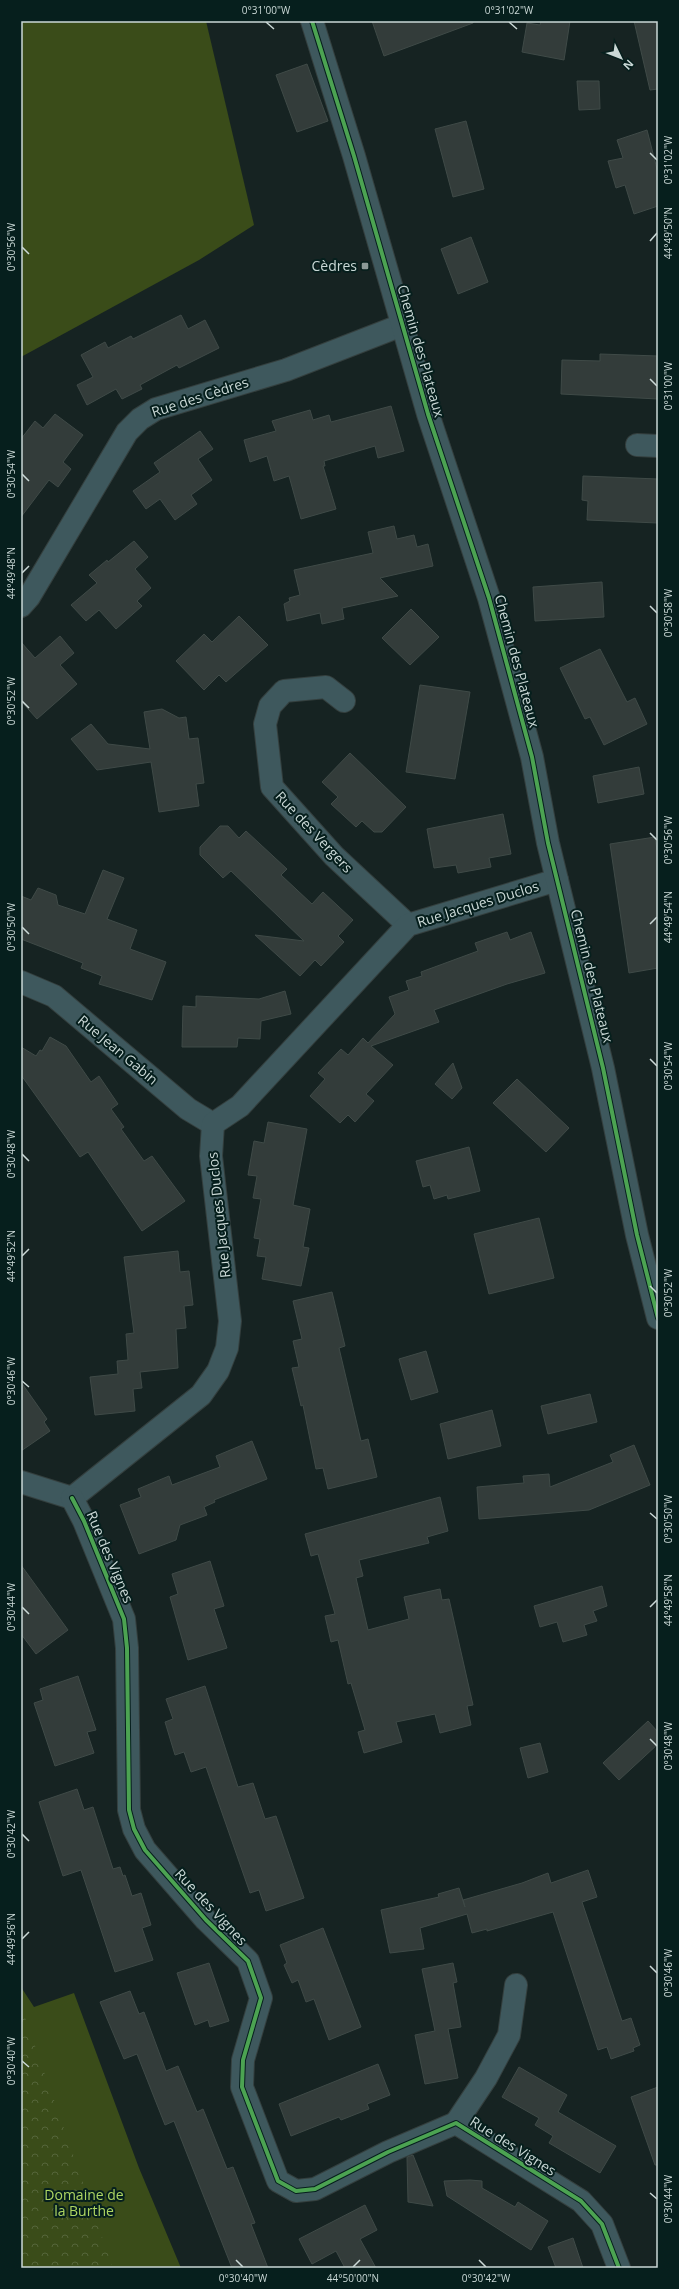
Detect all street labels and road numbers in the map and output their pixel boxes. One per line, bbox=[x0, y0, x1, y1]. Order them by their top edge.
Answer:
street label: Chemin des Plateaux bbox=[393, 282, 450, 420]
street label: Rue des Cèdres bbox=[149, 372, 251, 421]
street label: Chemin des Plateaux bbox=[491, 592, 545, 730]
street label: Rue des Vergers bbox=[272, 787, 357, 877]
street label: Rue Jacques Duclos bbox=[415, 876, 541, 931]
street label: Chemin des Plateaux bbox=[567, 907, 618, 1045]
street label: Rue Jean Gabin bbox=[74, 1011, 162, 1089]
street label: Rue Jacques Duclos bbox=[202, 1151, 235, 1279]
street label: Rue des Vignes bbox=[83, 1508, 138, 1606]
street label: Rue des Vignes bbox=[171, 1864, 252, 1949]
street label: Rue des Vignes bbox=[467, 2112, 560, 2180]

